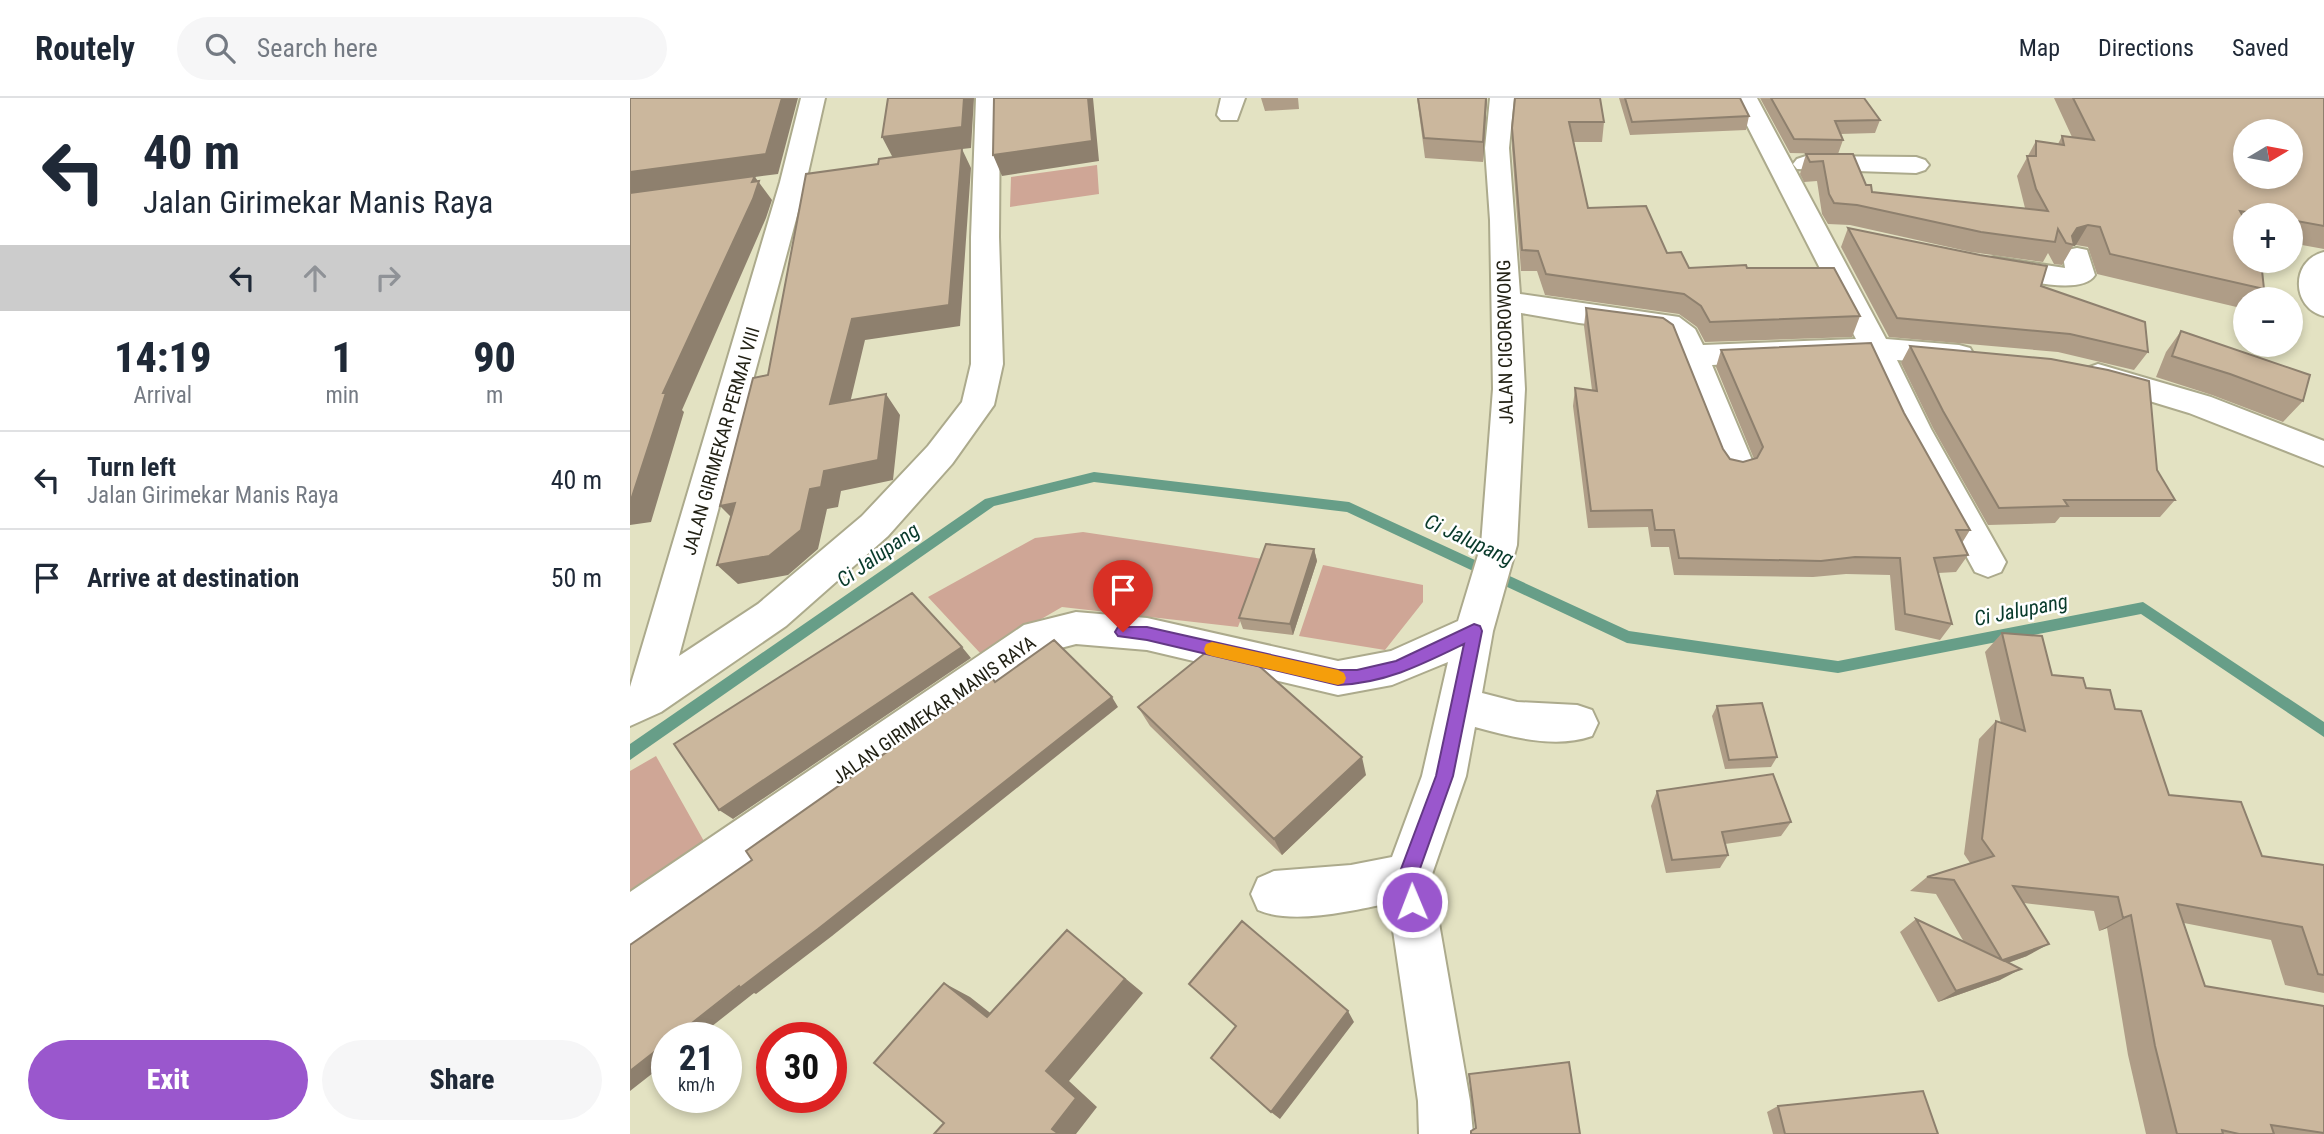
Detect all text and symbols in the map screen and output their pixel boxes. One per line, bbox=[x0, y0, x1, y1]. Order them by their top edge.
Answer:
search box bbox=[177, 17, 667, 80]
text: Routely bbox=[35, 29, 135, 68]
icon: search bbox=[201, 29, 239, 67]
text: Search here bbox=[257, 33, 378, 63]
text: Map bbox=[2019, 34, 2060, 62]
text: Directions bbox=[2098, 34, 2194, 62]
text: Saved bbox=[2232, 34, 2289, 62]
north arrow bbox=[2233, 119, 2303, 189]
map controls bbox=[2233, 119, 2303, 357]
text: 40 m bbox=[143, 124, 240, 181]
icon: left bbox=[28, 126, 119, 217]
text: Jalan Girimekar Manis Raya bbox=[143, 183, 493, 221]
button: + bbox=[2233, 203, 2303, 273]
icon: left bbox=[223, 259, 261, 297]
icon: ahead bbox=[296, 259, 334, 297]
icon: right bbox=[369, 259, 407, 297]
street label: JALAN CIGOROWONG bbox=[1492, 259, 1518, 425]
button: − bbox=[2233, 287, 2303, 357]
street label: JALAN GIRIMEKAR PERMAI VIII bbox=[677, 324, 765, 558]
text: 14:19 bbox=[114, 333, 211, 382]
text: 1 bbox=[332, 333, 353, 382]
text: 90 bbox=[473, 333, 516, 382]
text: Arrival bbox=[133, 382, 192, 409]
text: min bbox=[325, 382, 359, 409]
text: m bbox=[486, 382, 503, 409]
text: Turn left bbox=[87, 452, 176, 482]
icon: left bbox=[28, 461, 66, 499]
text: 40 m bbox=[551, 465, 602, 495]
text: Jalan Girimekar Manis Raya bbox=[87, 482, 339, 509]
water label: Ci Jalupang bbox=[1421, 509, 1517, 571]
water label: Ci Jalupang bbox=[832, 518, 924, 592]
icon: arrive bbox=[28, 559, 66, 597]
pin bbox=[1093, 560, 1153, 632]
text: Arrive at destination bbox=[87, 563, 299, 593]
text: 50 m bbox=[551, 563, 602, 593]
icon: arrive bbox=[1104, 571, 1142, 609]
water label: Ci Jalupang bbox=[1972, 589, 2070, 631]
street label: JALAN GIRIMEKAR MANIS RAYA bbox=[828, 631, 1040, 789]
position arrow bbox=[1375, 865, 1449, 939]
speed limit sign: 30 bbox=[756, 1022, 847, 1113]
text: 21 bbox=[679, 1038, 714, 1079]
button: Exit bbox=[28, 1040, 308, 1120]
button: Share bbox=[322, 1040, 602, 1120]
text: km/h bbox=[678, 1074, 715, 1095]

